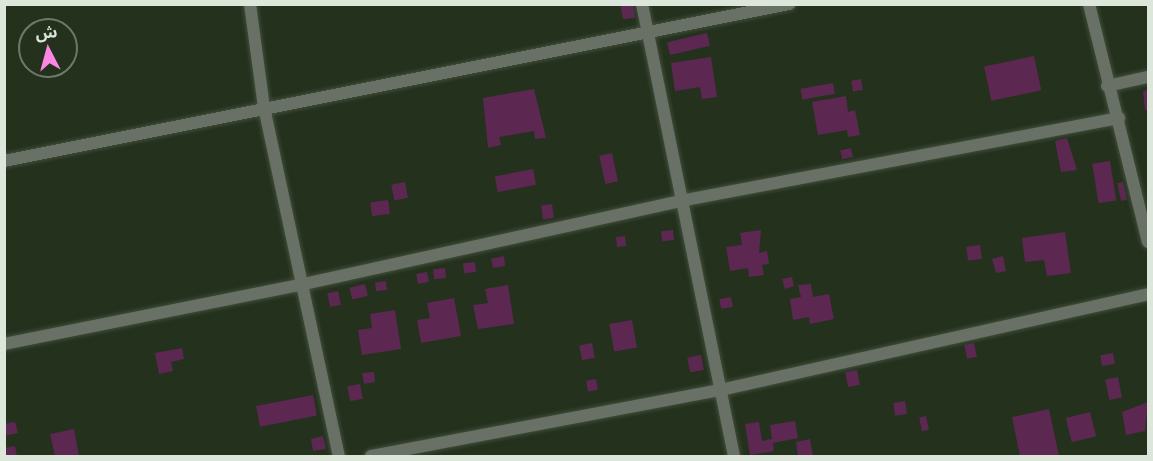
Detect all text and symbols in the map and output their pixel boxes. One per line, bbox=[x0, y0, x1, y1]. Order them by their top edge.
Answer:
north arrow bbox=[18, 18, 78, 78]
text: ش bbox=[34, 21, 58, 43]

